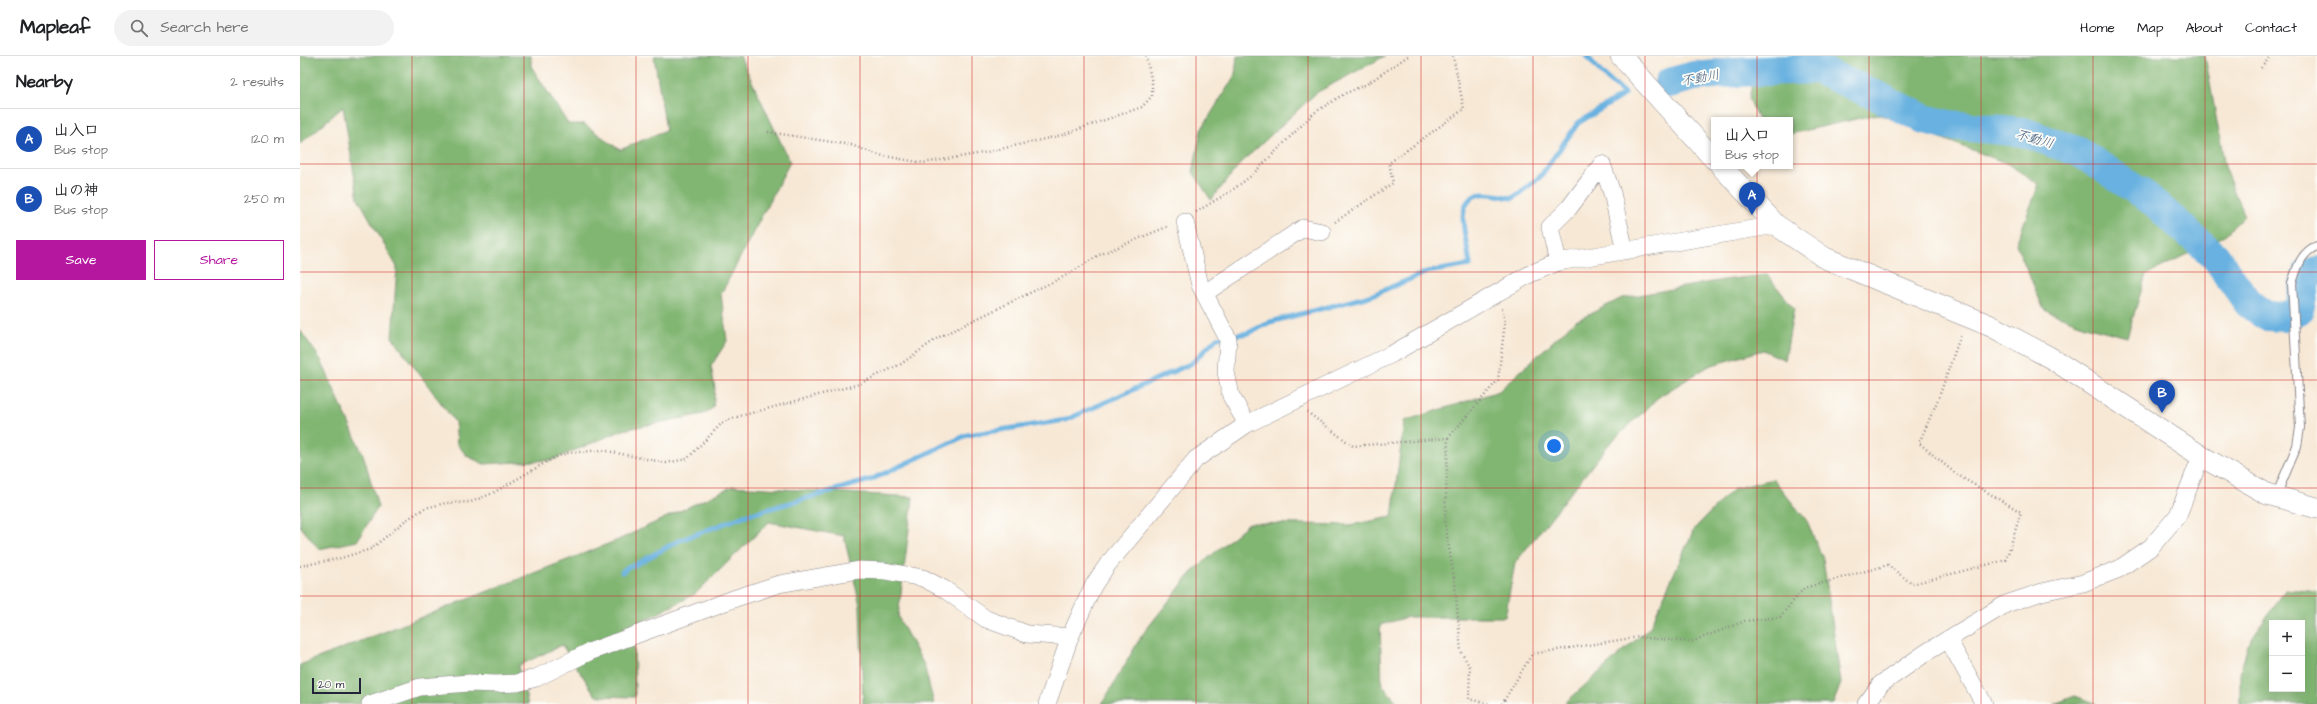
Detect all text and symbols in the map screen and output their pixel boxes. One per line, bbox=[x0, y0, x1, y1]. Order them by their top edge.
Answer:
search box bbox=[114, 10, 394, 46]
text: Mapleaf bbox=[20, 14, 90, 41]
icon: search bbox=[128, 17, 150, 39]
text: Search here bbox=[160, 17, 249, 38]
text: Home bbox=[2080, 18, 2115, 38]
text: Map bbox=[2137, 18, 2163, 38]
text: About bbox=[2185, 18, 2223, 38]
text: Contact bbox=[2245, 18, 2297, 38]
water label: 不動川 bbox=[1679, 66, 1721, 90]
text: Nearby bbox=[16, 70, 73, 94]
text: 2 results bbox=[230, 73, 284, 91]
popup bbox=[1711, 117, 1793, 169]
text: 山入口 bbox=[54, 120, 99, 141]
text: 山入口 bbox=[1725, 125, 1770, 146]
water label: 不動川 bbox=[2013, 125, 2056, 153]
text: A bbox=[25, 130, 33, 148]
text: 120 m bbox=[251, 130, 284, 148]
text: Bus stop bbox=[54, 141, 108, 159]
text: Bus stop bbox=[1725, 146, 1779, 164]
text: 山の神 bbox=[54, 180, 99, 201]
pin: A bbox=[1739, 182, 1765, 215]
text: B bbox=[24, 190, 34, 208]
text: 250 m bbox=[244, 190, 284, 208]
text: Bus stop bbox=[54, 201, 108, 219]
button: Save bbox=[16, 240, 146, 280]
button: Share bbox=[154, 240, 284, 280]
pin: B bbox=[2149, 380, 2175, 413]
your location bbox=[1544, 436, 1564, 456]
map controls bbox=[2269, 620, 2305, 692]
button: + bbox=[2269, 620, 2305, 656]
button: − bbox=[2269, 656, 2305, 692]
scale bar bbox=[312, 676, 361, 695]
text: 20 m bbox=[318, 677, 344, 692]

